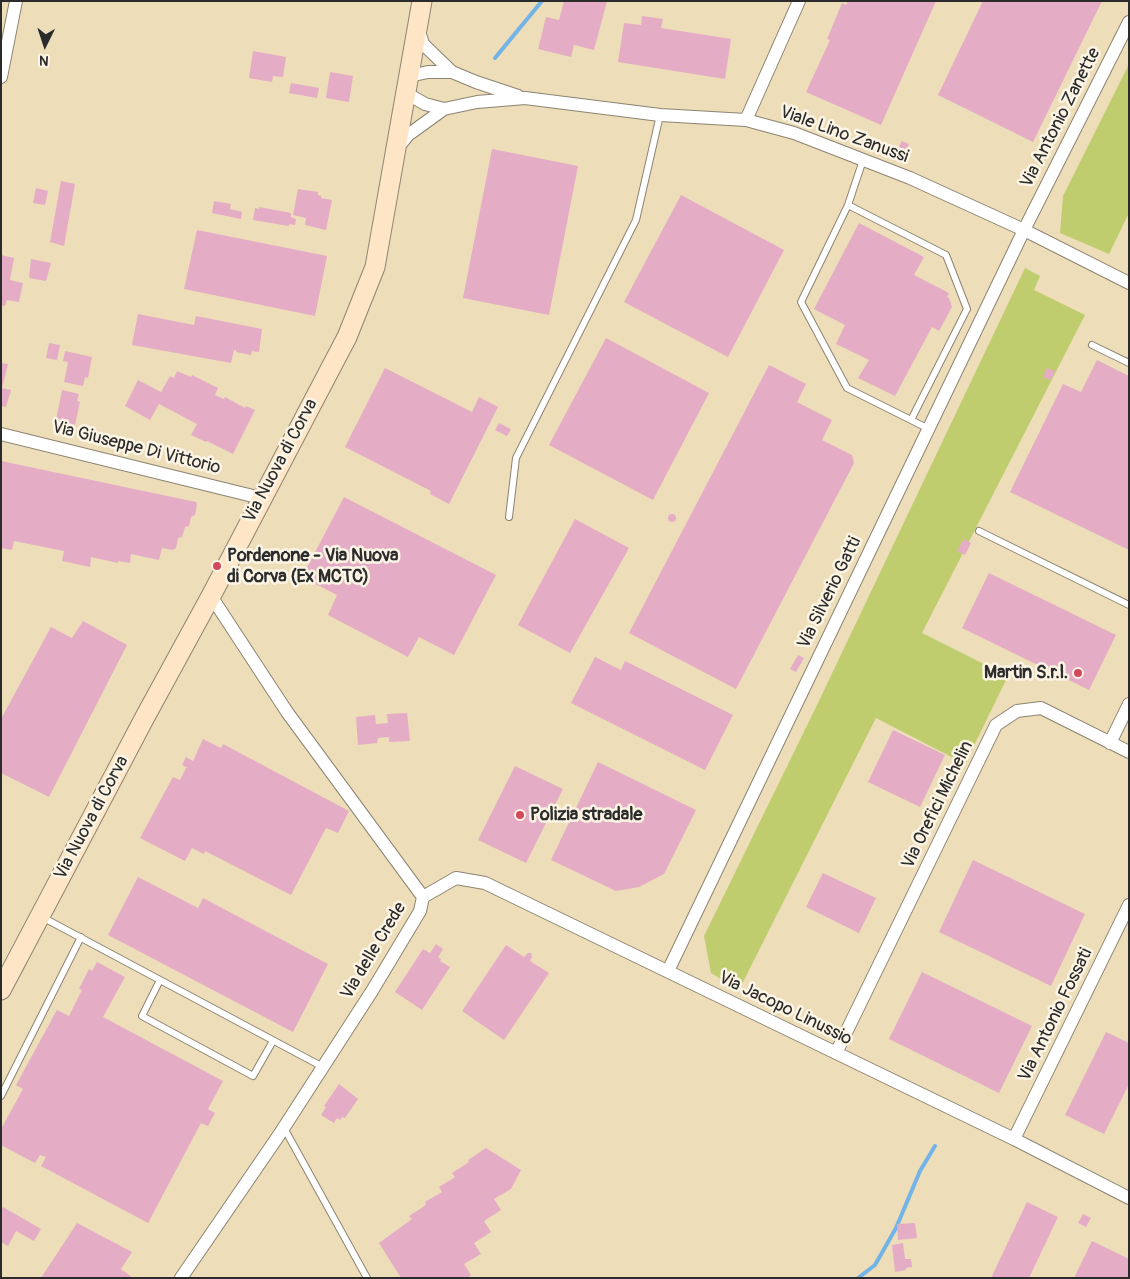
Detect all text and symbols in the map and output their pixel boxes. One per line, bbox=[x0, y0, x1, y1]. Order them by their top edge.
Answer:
north arrow bbox=[20, 20, 70, 70]
street label: Via Antonio Zanette bbox=[1016, 44, 1106, 192]
text: N bbox=[39, 52, 49, 69]
street label: Viale Lino Zanussi bbox=[777, 102, 911, 168]
street label: Via Nuova di Corva bbox=[239, 395, 323, 527]
street label: Via Giuseppe Di Vittorio bbox=[49, 417, 223, 479]
street label: Via Silverio Gatti bbox=[794, 533, 866, 653]
place label: Pordenone - Via Nuova di Corva (Ex MCTC) bbox=[227, 545, 398, 588]
marker: Pordenone - Via Nuova di Corva (Ex MCTC) bbox=[211, 560, 223, 572]
place label: Martin S.r.l. bbox=[984, 662, 1068, 684]
marker: Martin S.r.l. bbox=[1072, 667, 1084, 679]
street label: Via Orefici Michelin bbox=[898, 738, 978, 872]
street label: Via Nuova di Corva bbox=[50, 752, 134, 884]
place label: Polizia stradale bbox=[530, 804, 642, 826]
marker: Polizia stradale bbox=[514, 809, 526, 821]
street label: Via delle Crede bbox=[337, 899, 411, 1003]
street label: Via Antonio Fossati bbox=[1014, 945, 1098, 1085]
street label: Via Jacopo Linussio bbox=[715, 967, 855, 1051]

